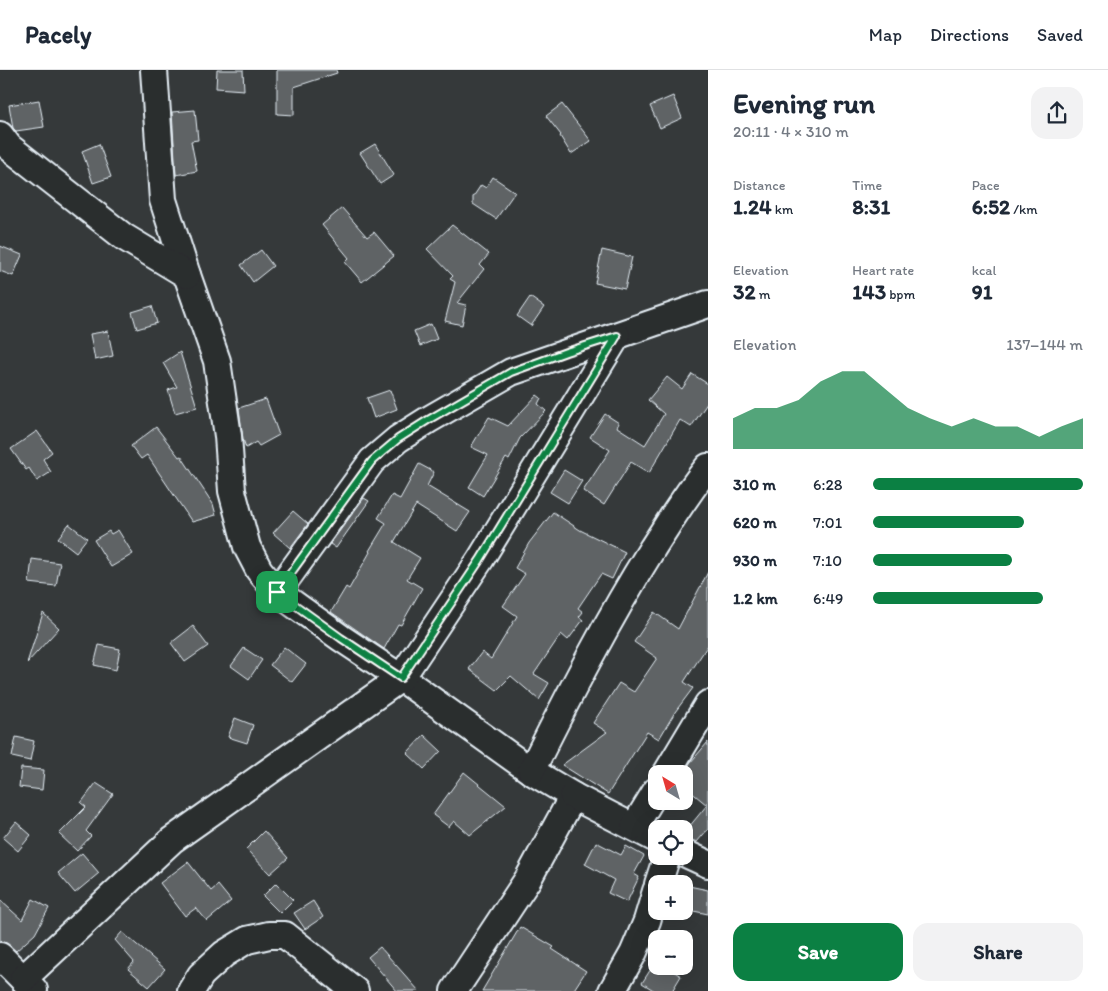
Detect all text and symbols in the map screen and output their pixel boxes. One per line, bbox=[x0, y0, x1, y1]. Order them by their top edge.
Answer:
text: Pacely bbox=[25, 20, 91, 49]
text: Map bbox=[869, 24, 902, 46]
text: Directions bbox=[930, 24, 1009, 46]
text: Saved bbox=[1037, 24, 1083, 46]
text: Evening run bbox=[733, 86, 875, 120]
button: share bbox=[1031, 87, 1083, 139]
text: 20:11 · 4 × 310 m bbox=[733, 122, 849, 141]
text: Distance bbox=[733, 177, 785, 194]
text: Time bbox=[852, 177, 882, 194]
text: Pace bbox=[972, 177, 1000, 194]
text: 1.24 bbox=[733, 194, 772, 219]
text: 8:31 bbox=[852, 194, 890, 219]
text: 6:52 bbox=[972, 194, 1010, 219]
text: km bbox=[772, 201, 793, 218]
text: /km bbox=[1010, 201, 1038, 218]
text: Elevation bbox=[733, 262, 789, 279]
text: Heart rate bbox=[852, 262, 914, 279]
text: kcal bbox=[972, 262, 997, 279]
text: 32 bbox=[733, 279, 756, 304]
text: 143 bbox=[852, 279, 886, 304]
text: 91 bbox=[972, 279, 992, 304]
text: m bbox=[756, 286, 770, 303]
text: bpm bbox=[886, 286, 915, 303]
text: Elevation bbox=[733, 335, 797, 354]
text: 137–144 m bbox=[1006, 335, 1083, 354]
text: 310 m bbox=[733, 475, 776, 494]
text: 6:28 bbox=[813, 475, 843, 494]
text: 620 m bbox=[733, 513, 777, 532]
text: 7:01 bbox=[813, 513, 842, 532]
text: 930 m bbox=[733, 551, 777, 570]
text: 7:10 bbox=[813, 551, 842, 570]
pin bbox=[256, 571, 298, 613]
icon: arrive bbox=[263, 578, 291, 606]
text: 1.2 km bbox=[733, 589, 778, 608]
text: 6:49 bbox=[813, 589, 843, 608]
north arrow bbox=[648, 765, 692, 810]
map controls bbox=[648, 765, 693, 975]
button: locate bbox=[648, 820, 693, 865]
button: + bbox=[648, 875, 693, 920]
button: Save bbox=[733, 923, 903, 981]
button: Share bbox=[913, 923, 1083, 981]
button: − bbox=[648, 930, 693, 975]

